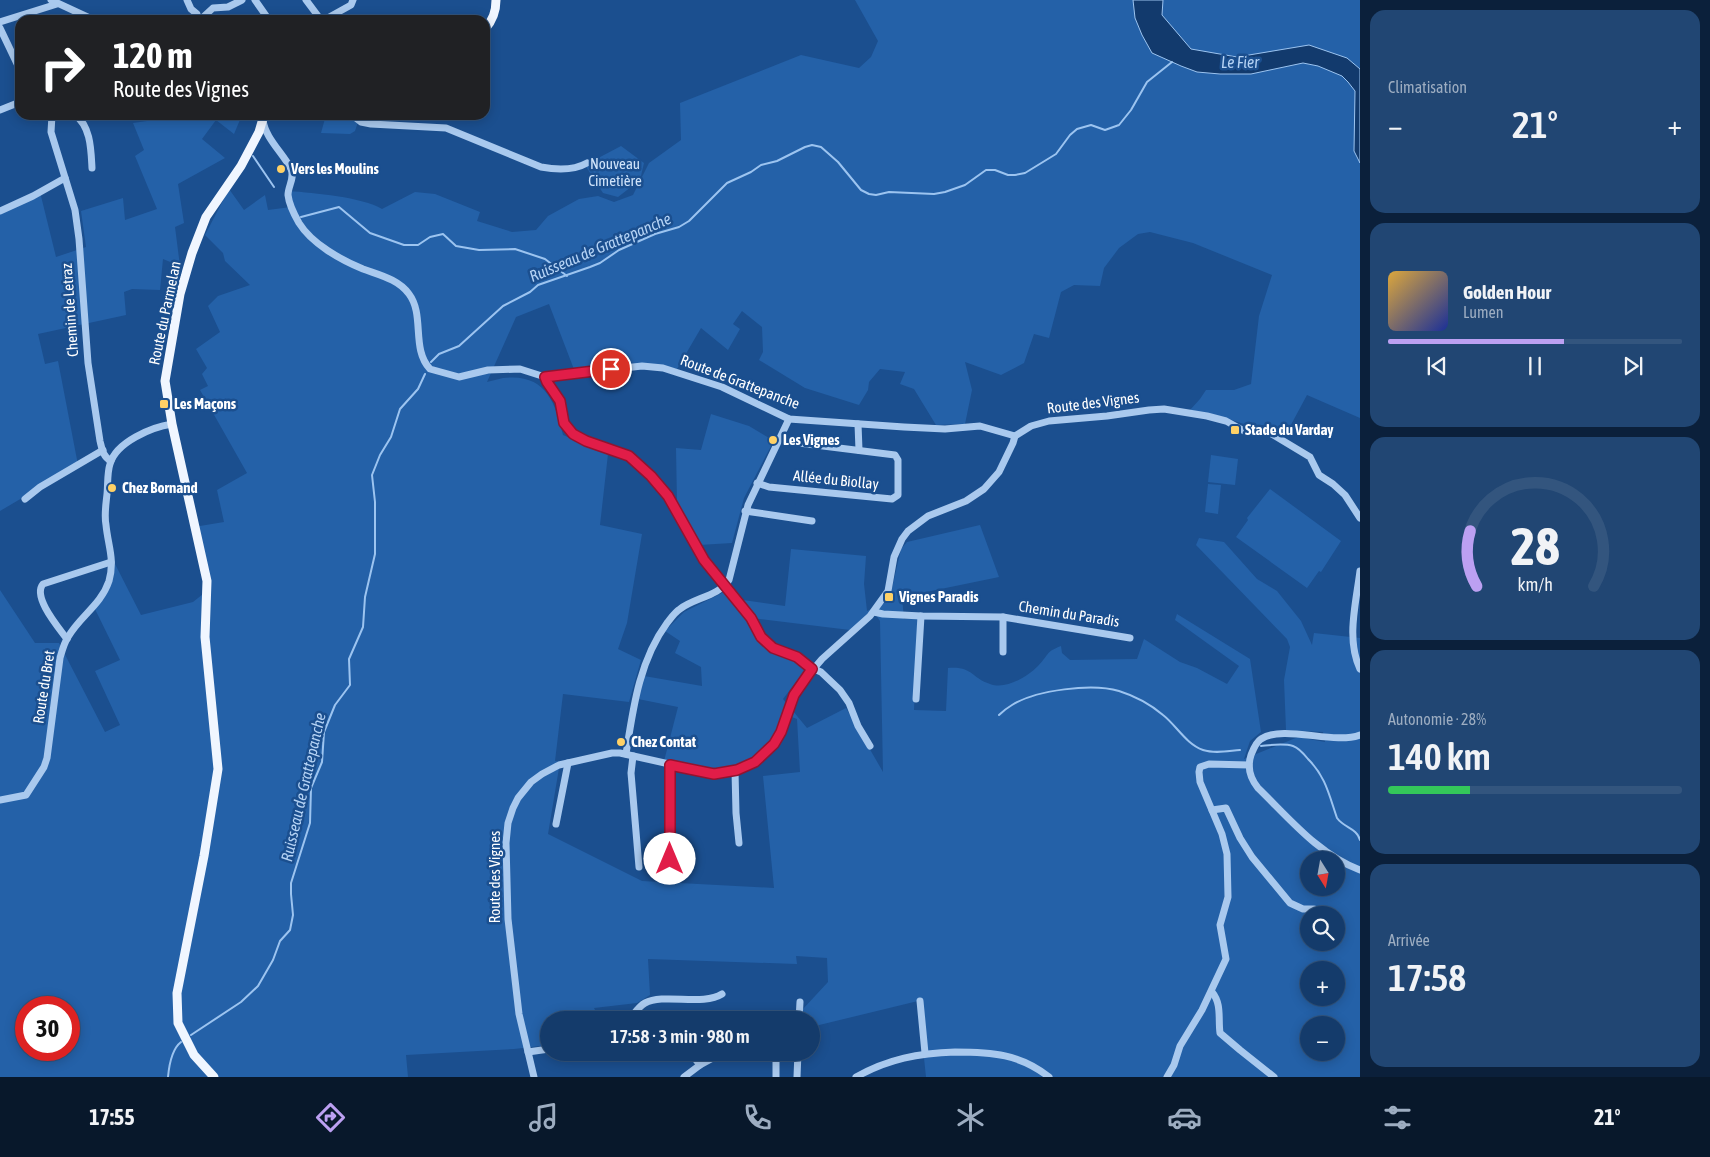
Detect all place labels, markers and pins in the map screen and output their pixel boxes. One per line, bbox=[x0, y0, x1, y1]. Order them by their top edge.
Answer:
place label: Vers les Moulins bbox=[290, 160, 380, 177]
marker: Vers les Moulins bbox=[275, 163, 287, 175]
pin bbox=[590, 348, 632, 390]
place label: Les Maçons bbox=[174, 395, 237, 412]
marker: Les Maçons bbox=[158, 398, 170, 410]
place label: Stade du Varday bbox=[1245, 421, 1334, 438]
marker: Stade du Varday bbox=[1229, 424, 1241, 436]
place label: Les Vignes bbox=[783, 431, 840, 448]
marker: Les Vignes bbox=[767, 434, 779, 446]
place label: Chez Bornand bbox=[122, 479, 198, 496]
marker: Chez Bornand bbox=[106, 482, 118, 494]
place label: Vignes Paradis bbox=[898, 588, 979, 605]
marker: Vignes Paradis bbox=[883, 591, 895, 603]
place label: Chez Contat bbox=[631, 733, 697, 750]
marker: Chez Contat bbox=[615, 736, 627, 748]

